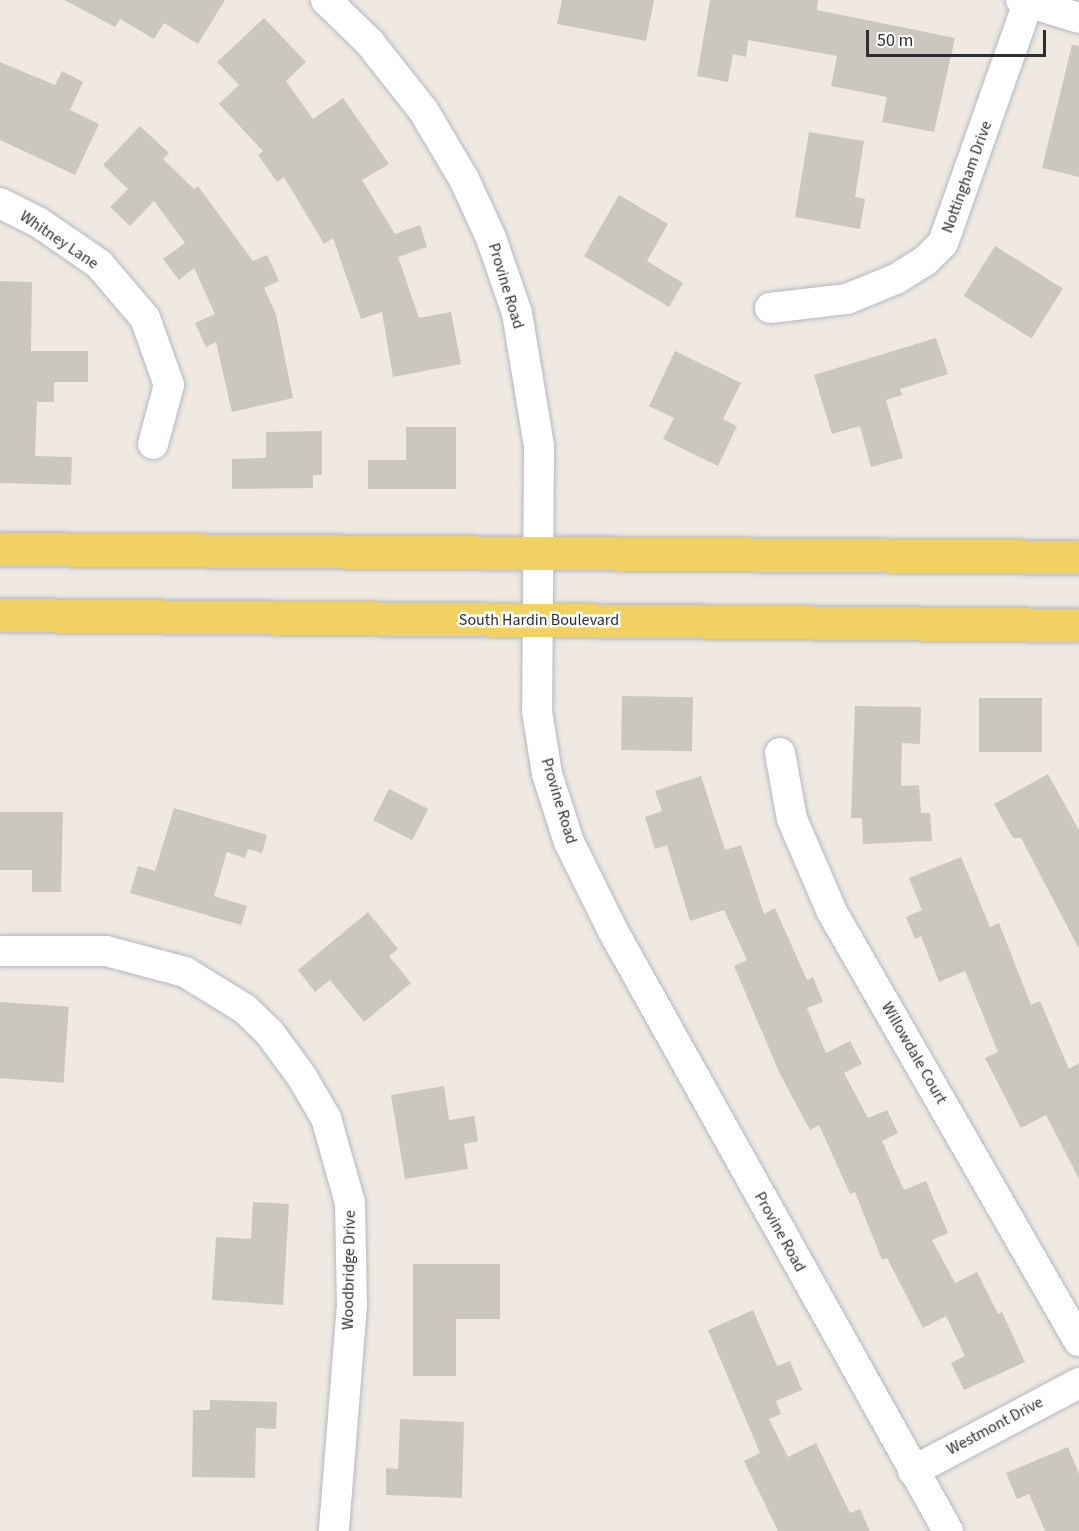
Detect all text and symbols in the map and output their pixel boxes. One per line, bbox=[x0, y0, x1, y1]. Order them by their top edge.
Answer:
scale bar bbox=[869, 18, 1049, 56]
text: 50 m bbox=[877, 28, 913, 53]
street label: Nottingham Drive bbox=[938, 118, 996, 236]
street label: Whitney Lane bbox=[16, 207, 102, 273]
street label: Provine Road bbox=[484, 241, 528, 331]
street label: South Hardin Boulevard bbox=[459, 610, 619, 630]
street label: Provine Road bbox=[537, 756, 581, 846]
street label: Willowdale Court bbox=[877, 999, 951, 1107]
street label: Provine Road bbox=[750, 1189, 810, 1275]
street label: Woodbridge Drive bbox=[338, 1210, 360, 1330]
street label: Westmont Drive bbox=[944, 1393, 1046, 1459]

